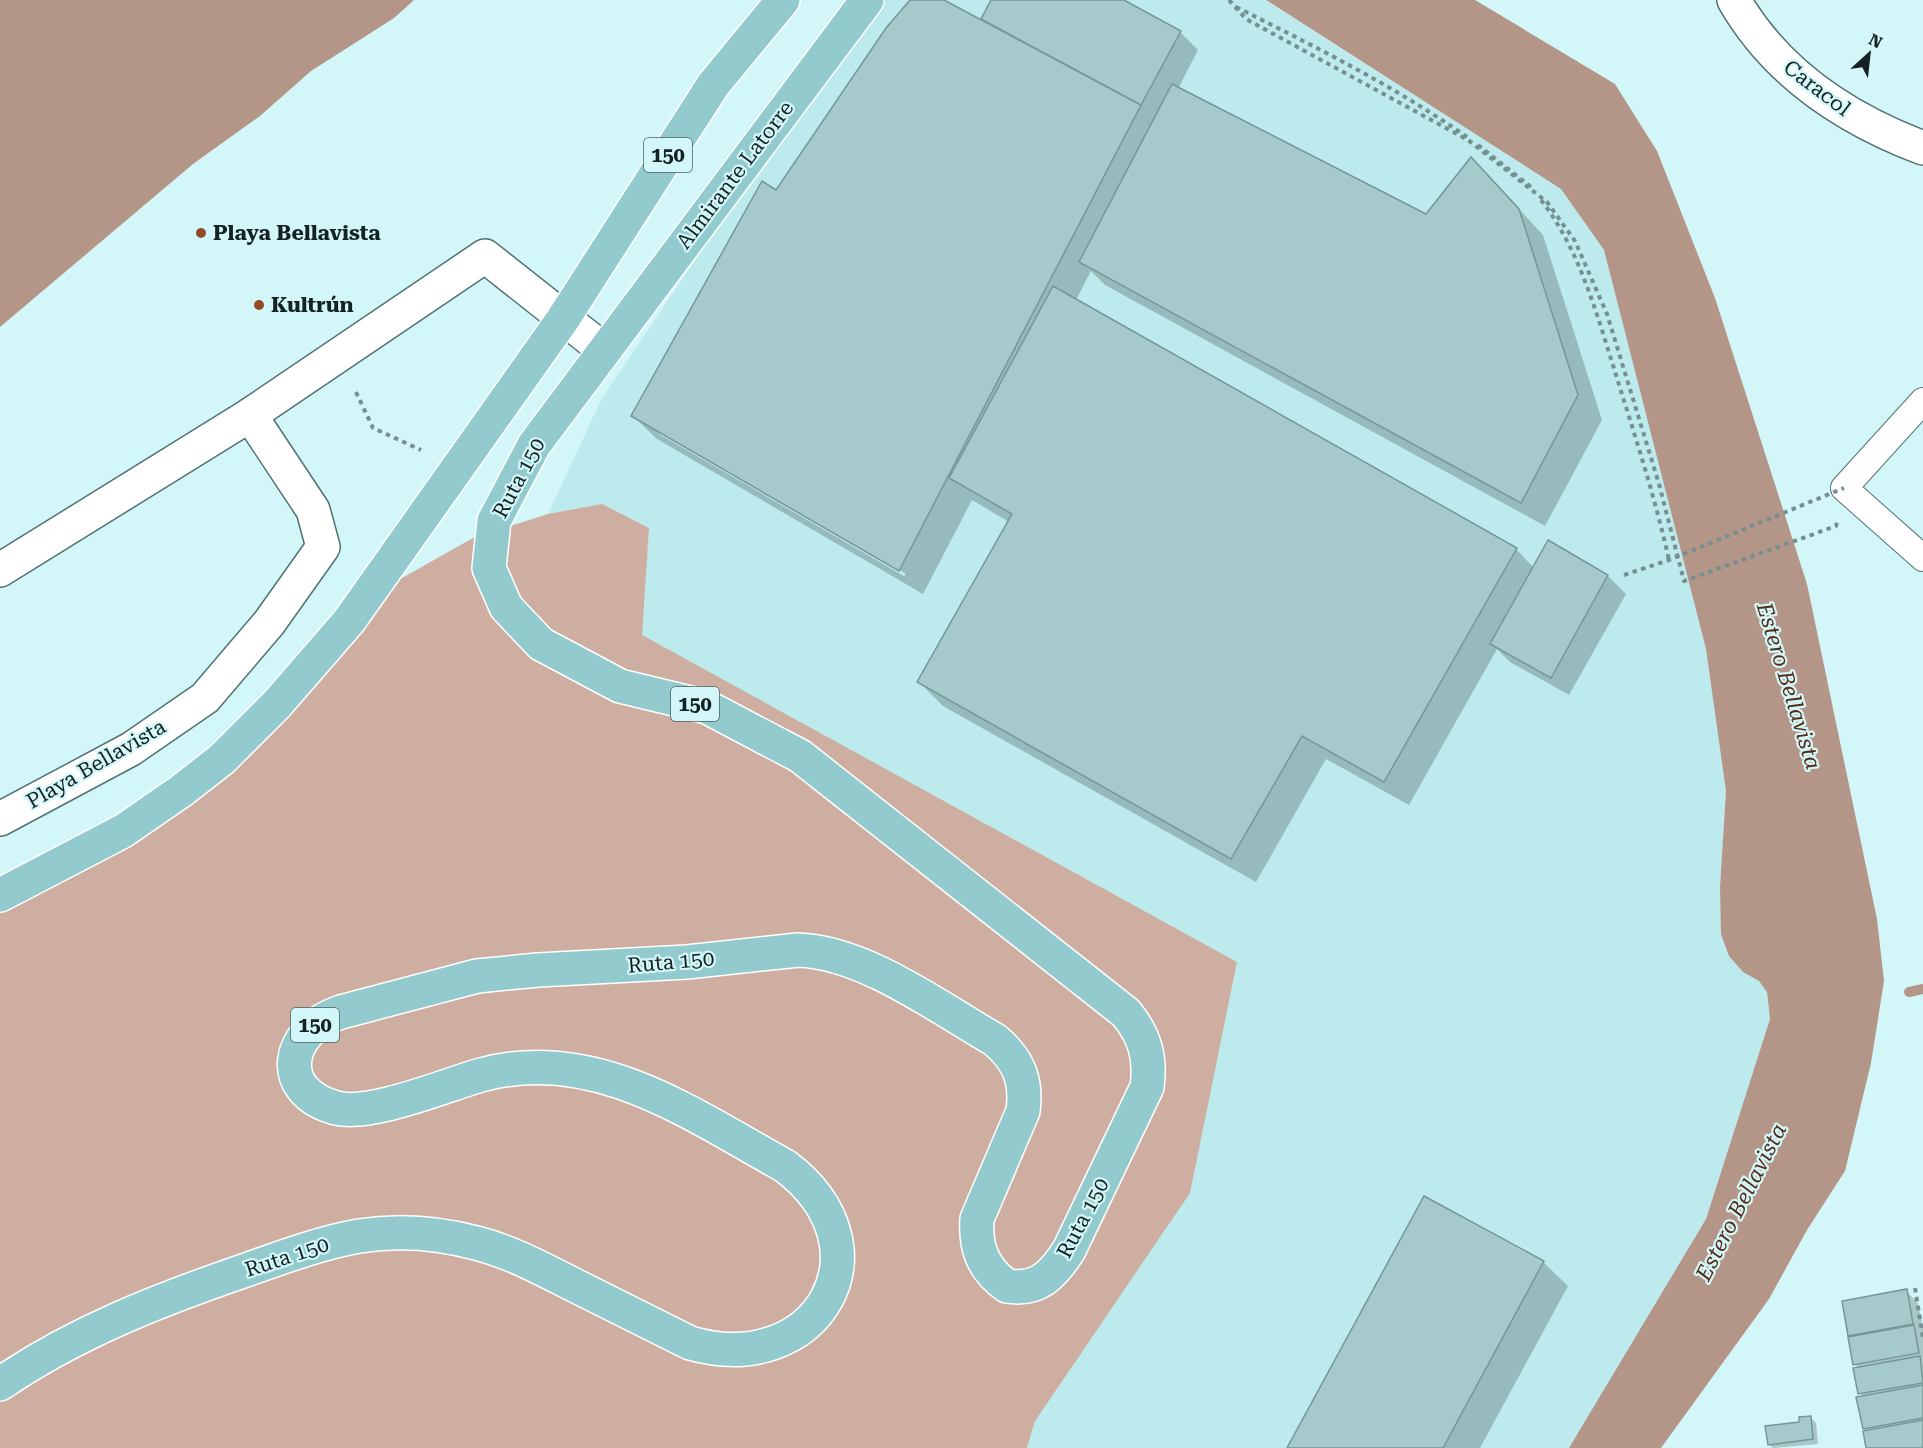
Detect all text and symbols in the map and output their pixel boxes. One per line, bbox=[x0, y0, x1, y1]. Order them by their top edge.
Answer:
north arrow bbox=[1839, 24, 1899, 84]
text: N bbox=[1866, 30, 1885, 52]
street label: Caracol bbox=[1779, 55, 1855, 121]
street label: Almirante Latorre bbox=[672, 96, 798, 254]
road number: 150 bbox=[644, 138, 692, 172]
place label: Playa Bellavista bbox=[213, 221, 381, 245]
marker: Playa Bellavista bbox=[194, 226, 208, 240]
place label: Kultrún bbox=[271, 293, 354, 317]
marker: Kultrún bbox=[252, 298, 266, 312]
street label: Ruta 150 bbox=[488, 434, 550, 522]
water label: Estero Bellavista bbox=[1751, 599, 1826, 772]
road number: 150 bbox=[671, 687, 719, 721]
street label: Playa Bellavista bbox=[22, 714, 170, 814]
street label: Ruta 150 bbox=[627, 946, 715, 978]
road number: 150 bbox=[291, 1008, 339, 1042]
water label: Estero Bellavista bbox=[1690, 1119, 1791, 1286]
street label: Ruta 150 bbox=[1052, 1174, 1114, 1262]
street label: Ruta 150 bbox=[242, 1232, 332, 1282]

